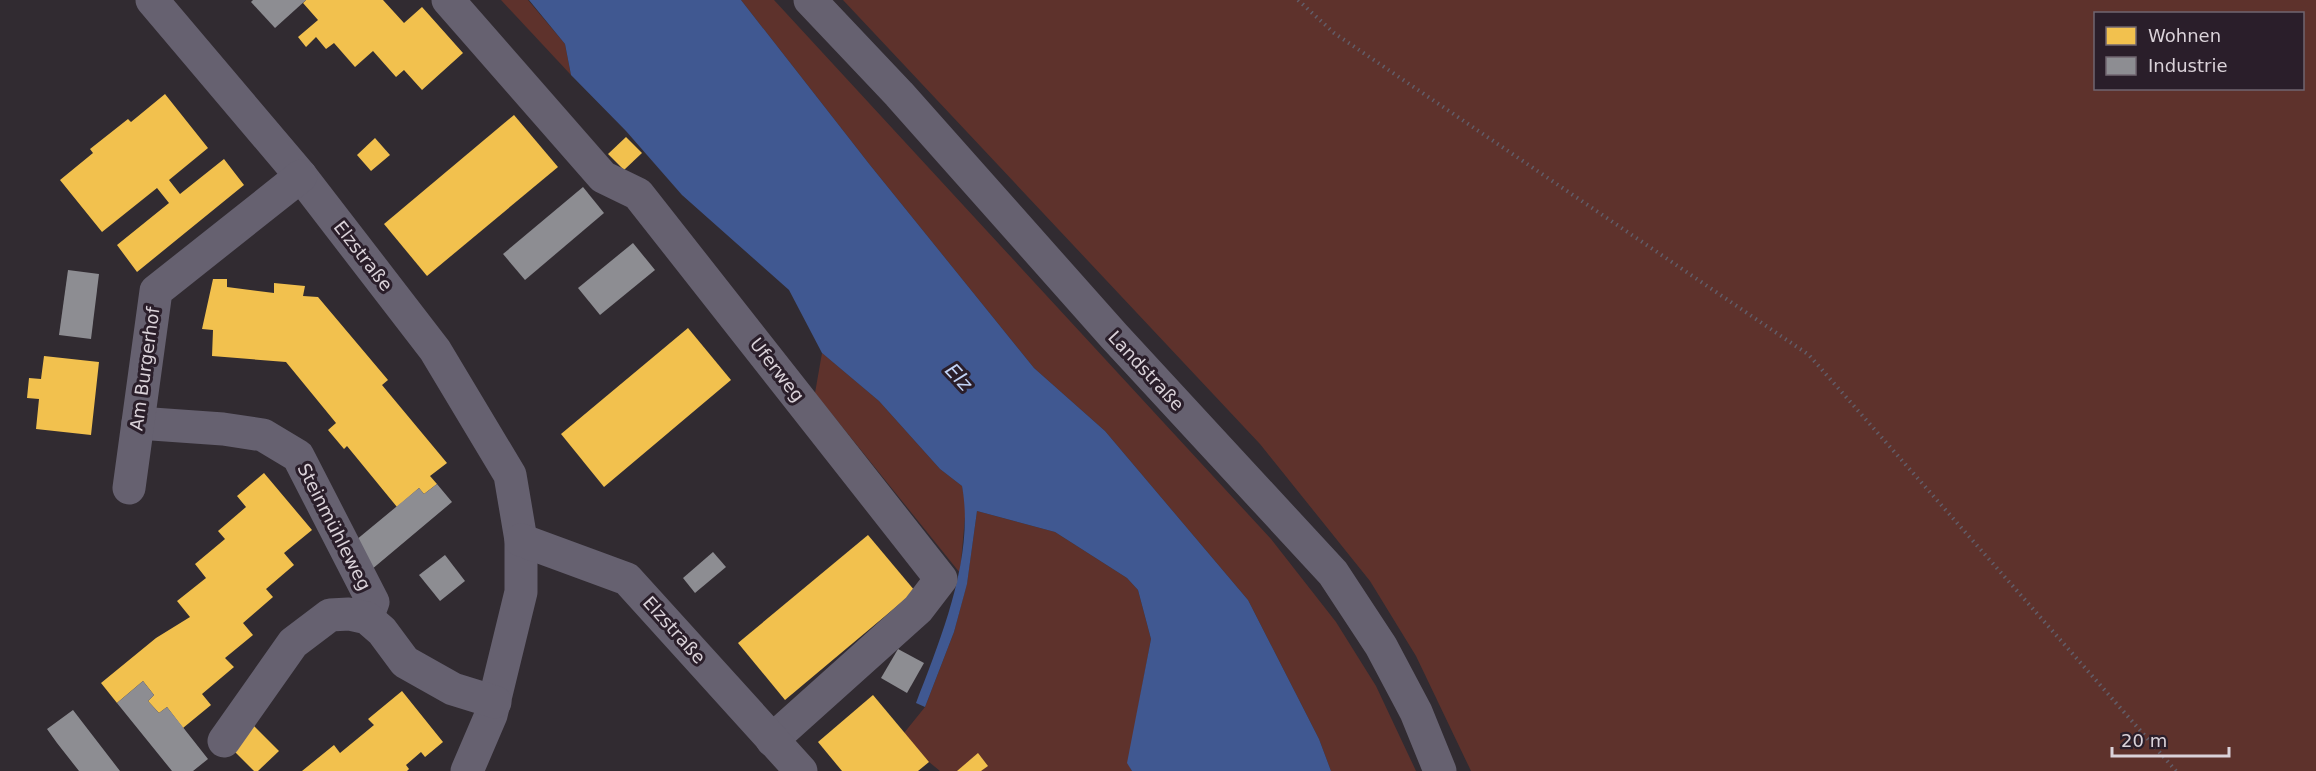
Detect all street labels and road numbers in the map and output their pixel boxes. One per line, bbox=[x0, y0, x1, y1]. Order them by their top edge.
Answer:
street label: Elzstraße bbox=[330, 216, 397, 295]
street label: Am Burgerhof bbox=[125, 305, 164, 432]
street label: Landstraße bbox=[1104, 327, 1189, 415]
street label: Uferweg bbox=[746, 334, 809, 406]
street label: Steinmühleweg bbox=[293, 460, 375, 594]
street label: Elzstraße bbox=[639, 592, 710, 668]

